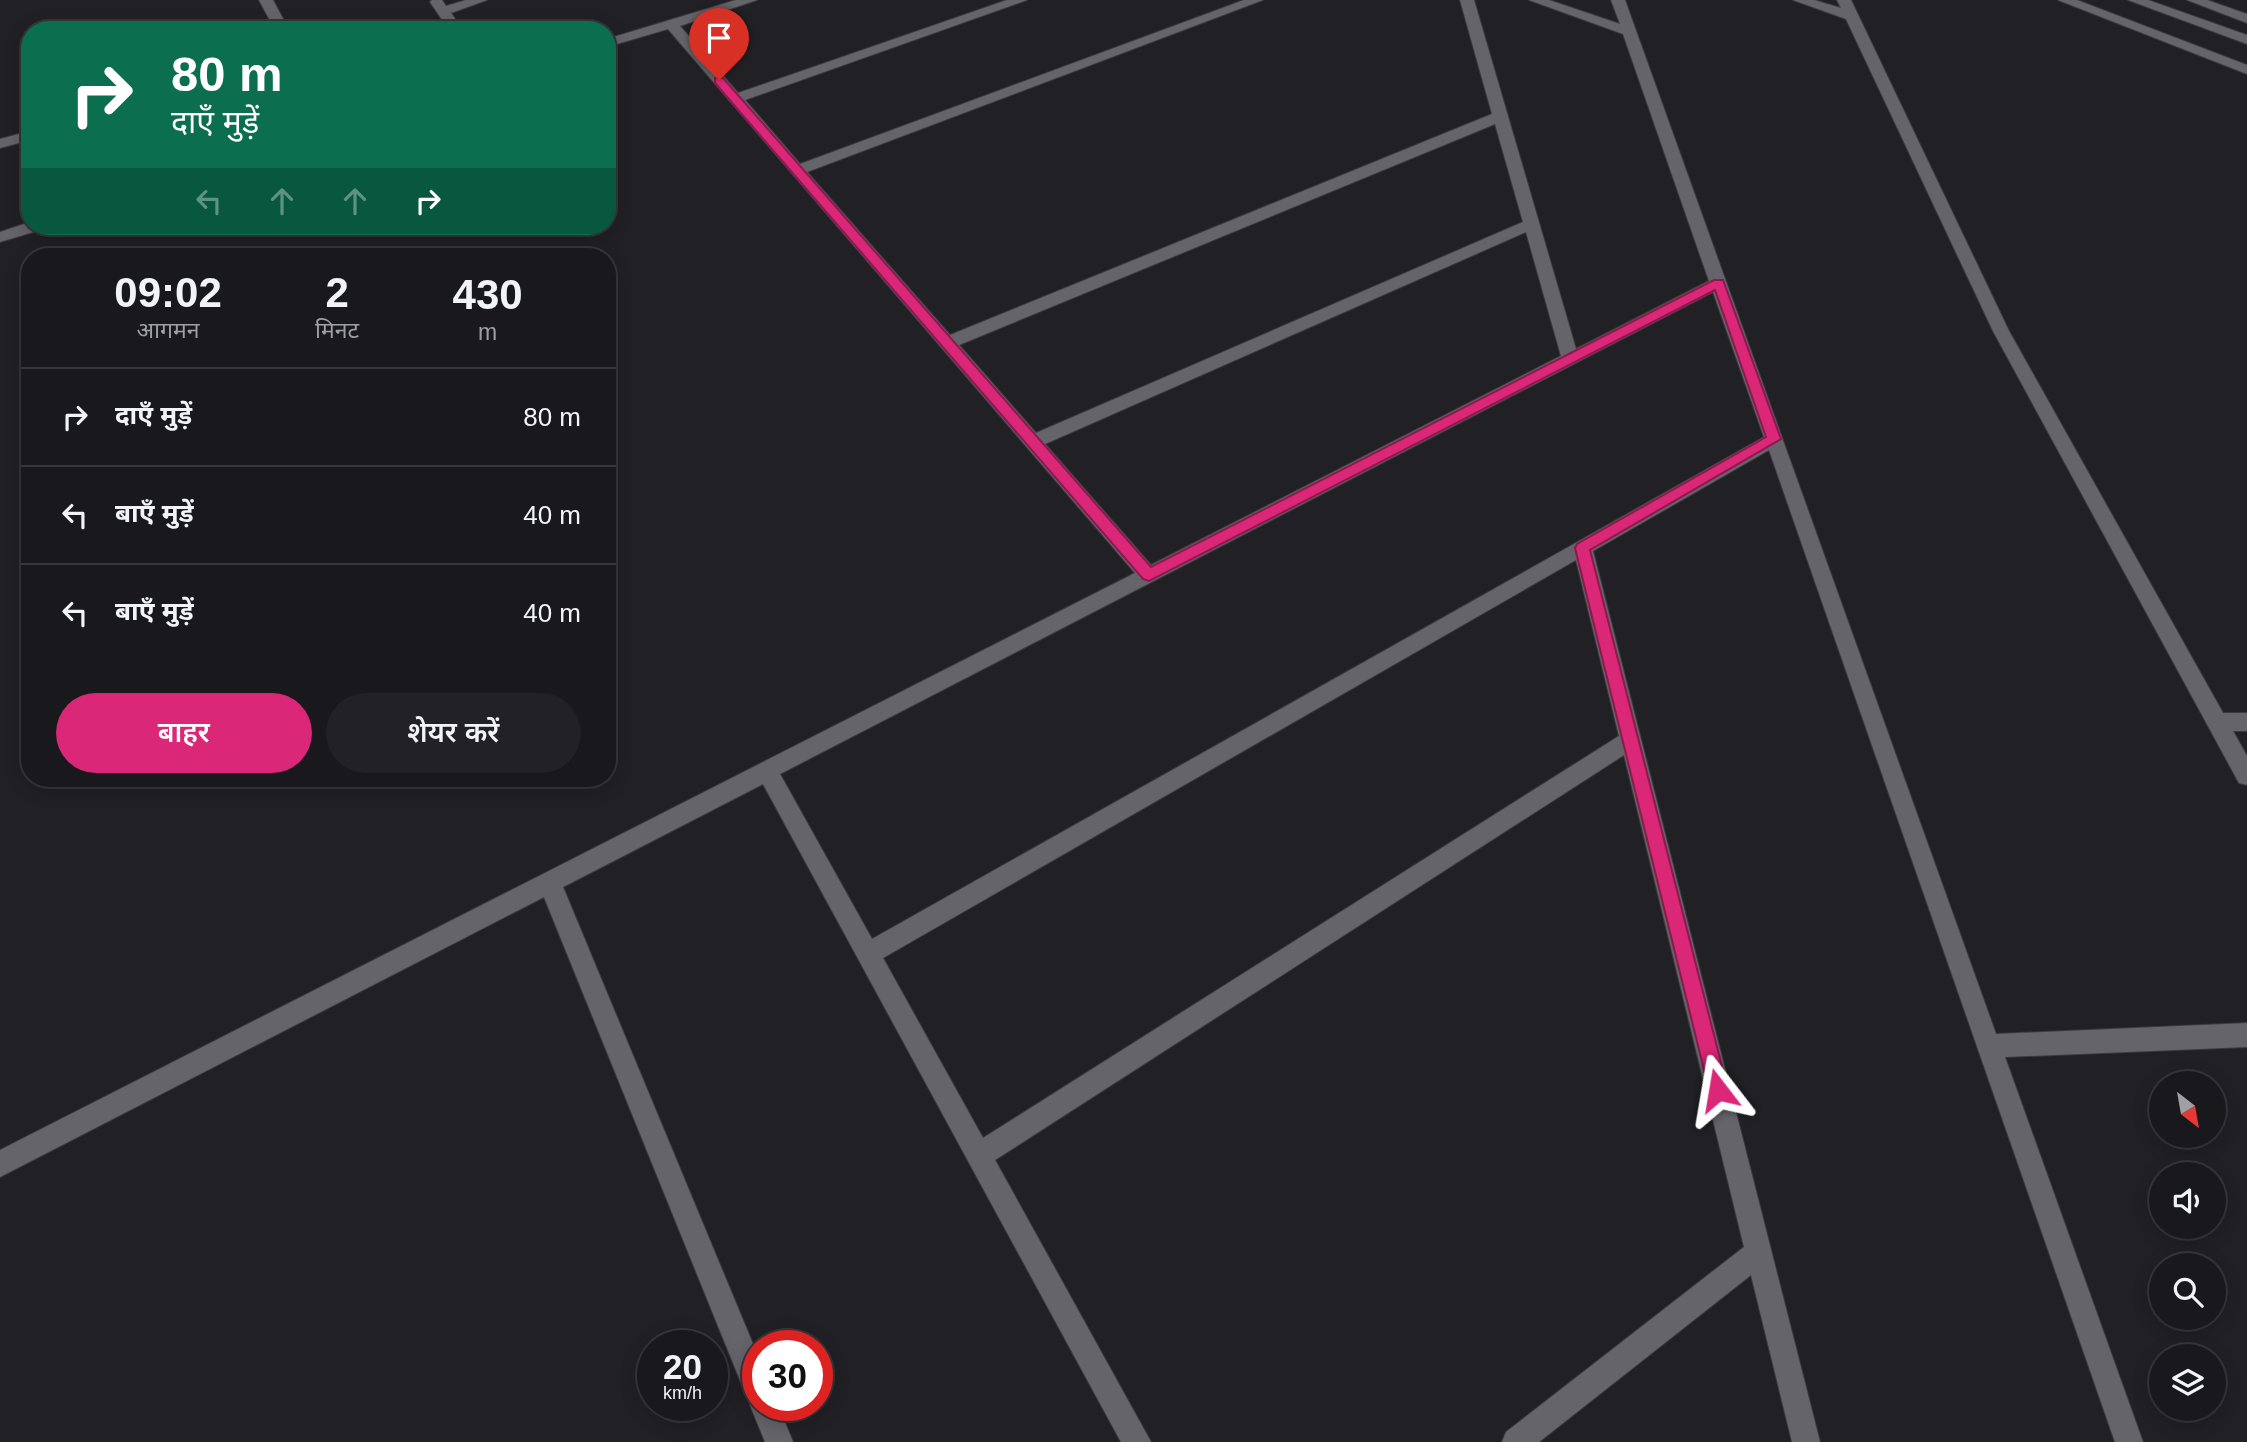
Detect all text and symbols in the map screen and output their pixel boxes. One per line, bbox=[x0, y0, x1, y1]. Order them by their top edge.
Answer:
pin bbox=[689, 8, 749, 80]
icon: arrive bbox=[700, 19, 738, 57]
text: 80 m bbox=[171, 47, 283, 101]
icon: right bbox=[56, 49, 147, 140]
text: दाएँ मुड़ें bbox=[171, 104, 259, 140]
icon: left bbox=[190, 182, 228, 220]
icon: ahead bbox=[263, 182, 301, 220]
icon: ahead bbox=[336, 182, 374, 220]
icon: right bbox=[409, 182, 447, 220]
text: 09:02 bbox=[114, 269, 222, 316]
text: 2 bbox=[325, 269, 349, 316]
text: 430 bbox=[453, 271, 523, 318]
text: आगमन bbox=[137, 317, 200, 343]
text: मिनट bbox=[315, 317, 359, 343]
text: m bbox=[478, 319, 497, 345]
icon: right bbox=[56, 398, 94, 436]
text: दाएँ मुड़ें bbox=[115, 400, 192, 430]
text: 80 m bbox=[523, 402, 581, 432]
icon: left bbox=[56, 496, 94, 534]
text: बाएँ मुड़ें bbox=[115, 498, 194, 528]
text: 40 m bbox=[523, 500, 581, 530]
icon: left bbox=[56, 594, 94, 632]
text: बाएँ मुड़ें bbox=[115, 596, 194, 626]
text: 40 m bbox=[523, 598, 581, 628]
button: बाहर bbox=[56, 693, 312, 773]
button: शेयर करें bbox=[326, 693, 581, 773]
position arrow bbox=[1681, 1053, 1755, 1127]
north arrow bbox=[2149, 1071, 2226, 1148]
map controls bbox=[2149, 1071, 2226, 1421]
button: sound bbox=[2149, 1162, 2226, 1239]
button: search bbox=[2149, 1253, 2226, 1330]
speed limit sign: 30 bbox=[742, 1330, 833, 1421]
button: layers bbox=[2149, 1344, 2226, 1421]
text: 20 bbox=[663, 1347, 702, 1386]
text: km/h bbox=[663, 1383, 702, 1403]

